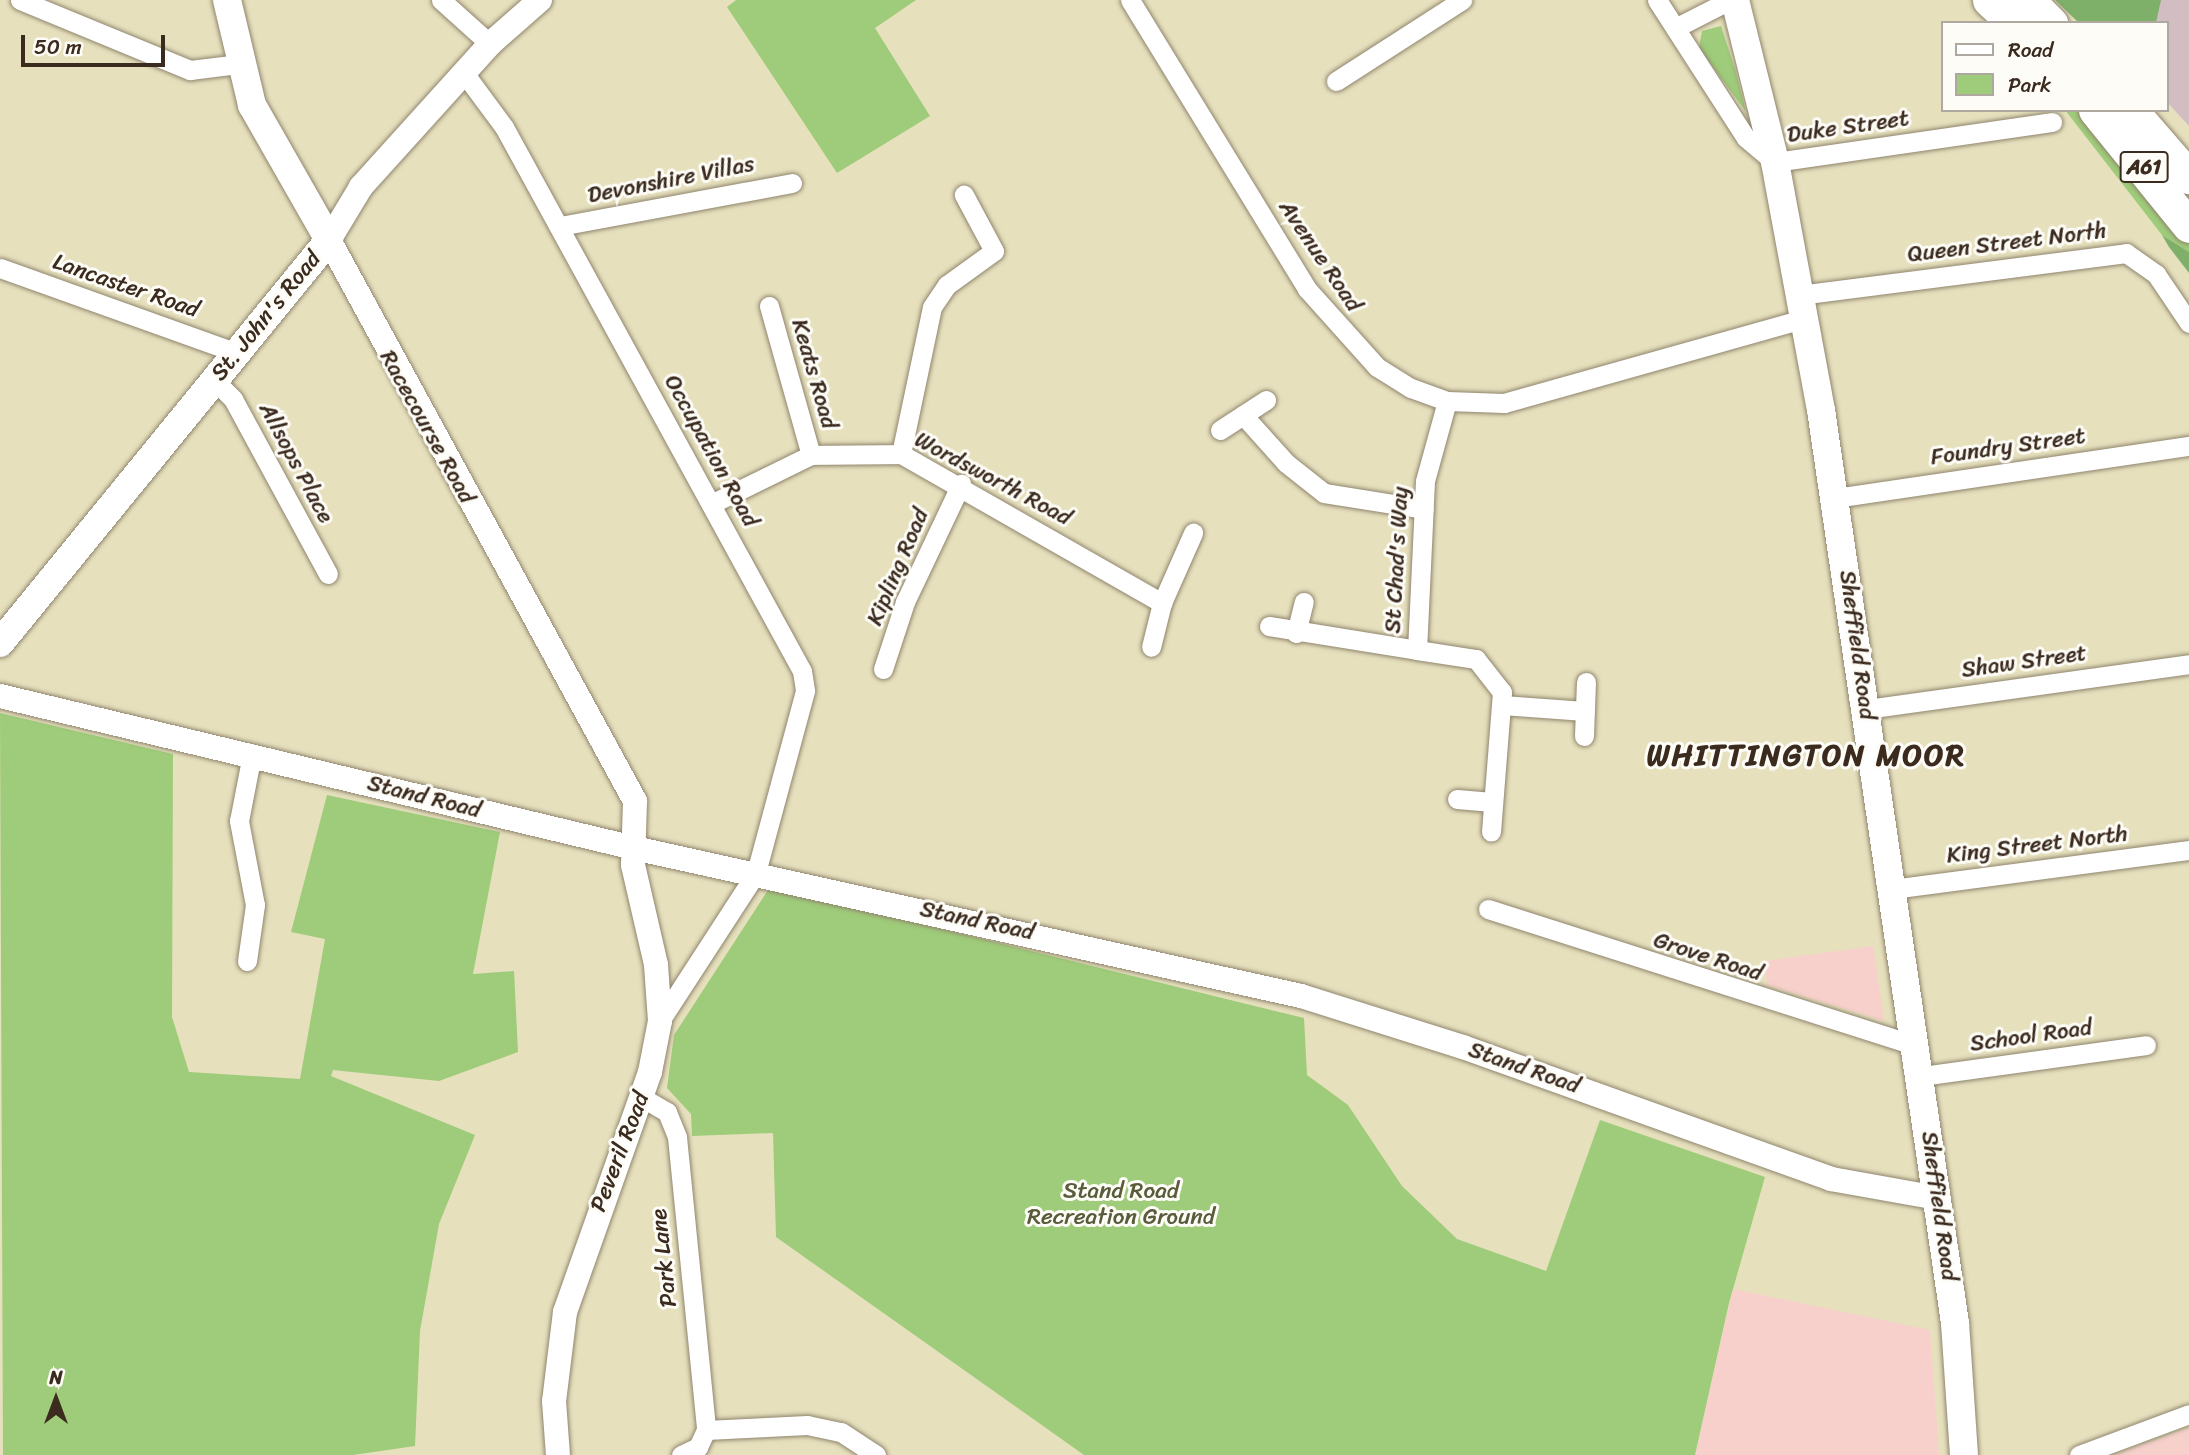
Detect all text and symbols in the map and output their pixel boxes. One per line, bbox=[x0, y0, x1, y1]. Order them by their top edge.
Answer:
scale bar bbox=[24, 21, 168, 65]
legend bbox=[1940, 21, 2168, 112]
text: 50 m bbox=[34, 28, 82, 66]
text: Road bbox=[2008, 31, 2053, 69]
text: Park bbox=[2008, 66, 2051, 104]
street label: Duke Street bbox=[1785, 105, 1911, 149]
street label: Devonshire Villas bbox=[585, 150, 757, 210]
road number: A61 bbox=[2120, 150, 2168, 184]
street label: Avenue Road bbox=[1273, 195, 1367, 317]
street label: Queen Street North bbox=[1906, 217, 2108, 269]
street label: St. John's Road bbox=[206, 246, 326, 386]
street label: Lancaster Road bbox=[49, 248, 203, 324]
street label: Keats Road bbox=[785, 316, 843, 432]
street label: Racecourse Road bbox=[373, 345, 481, 509]
street label: Occupation Road bbox=[658, 370, 764, 532]
street label: Allsops Place bbox=[253, 398, 339, 528]
street label: Foundry Street bbox=[1929, 423, 2087, 471]
street label: Wordsworth Road bbox=[910, 426, 1076, 532]
street label: St Chad's Way bbox=[1379, 486, 1415, 634]
street label: Kipling Road bbox=[861, 504, 935, 630]
street label: Sheffield Road bbox=[1833, 568, 1881, 722]
street label: Shaw Street bbox=[1959, 640, 2089, 684]
district label: WHITTINGTON MOOR bbox=[1650, 737, 1962, 773]
street label: Stand Road bbox=[364, 770, 484, 824]
street label: King Street North bbox=[1945, 820, 2129, 870]
street label: Stand Road bbox=[917, 895, 1037, 947]
street label: Grove Road bbox=[1650, 926, 1766, 988]
street label: School Road bbox=[1968, 1014, 2094, 1058]
street label: Stand Road bbox=[1465, 1036, 1583, 1100]
street label: Peveril Road bbox=[585, 1088, 655, 1216]
street label: Sheffield Road bbox=[1915, 1129, 1963, 1283]
park label: Stand Road Recreation Ground bbox=[1027, 1177, 1215, 1231]
street label: Park Lane bbox=[645, 1207, 683, 1309]
text: N bbox=[49, 1361, 63, 1394]
north arrow bbox=[21, 1364, 91, 1434]

